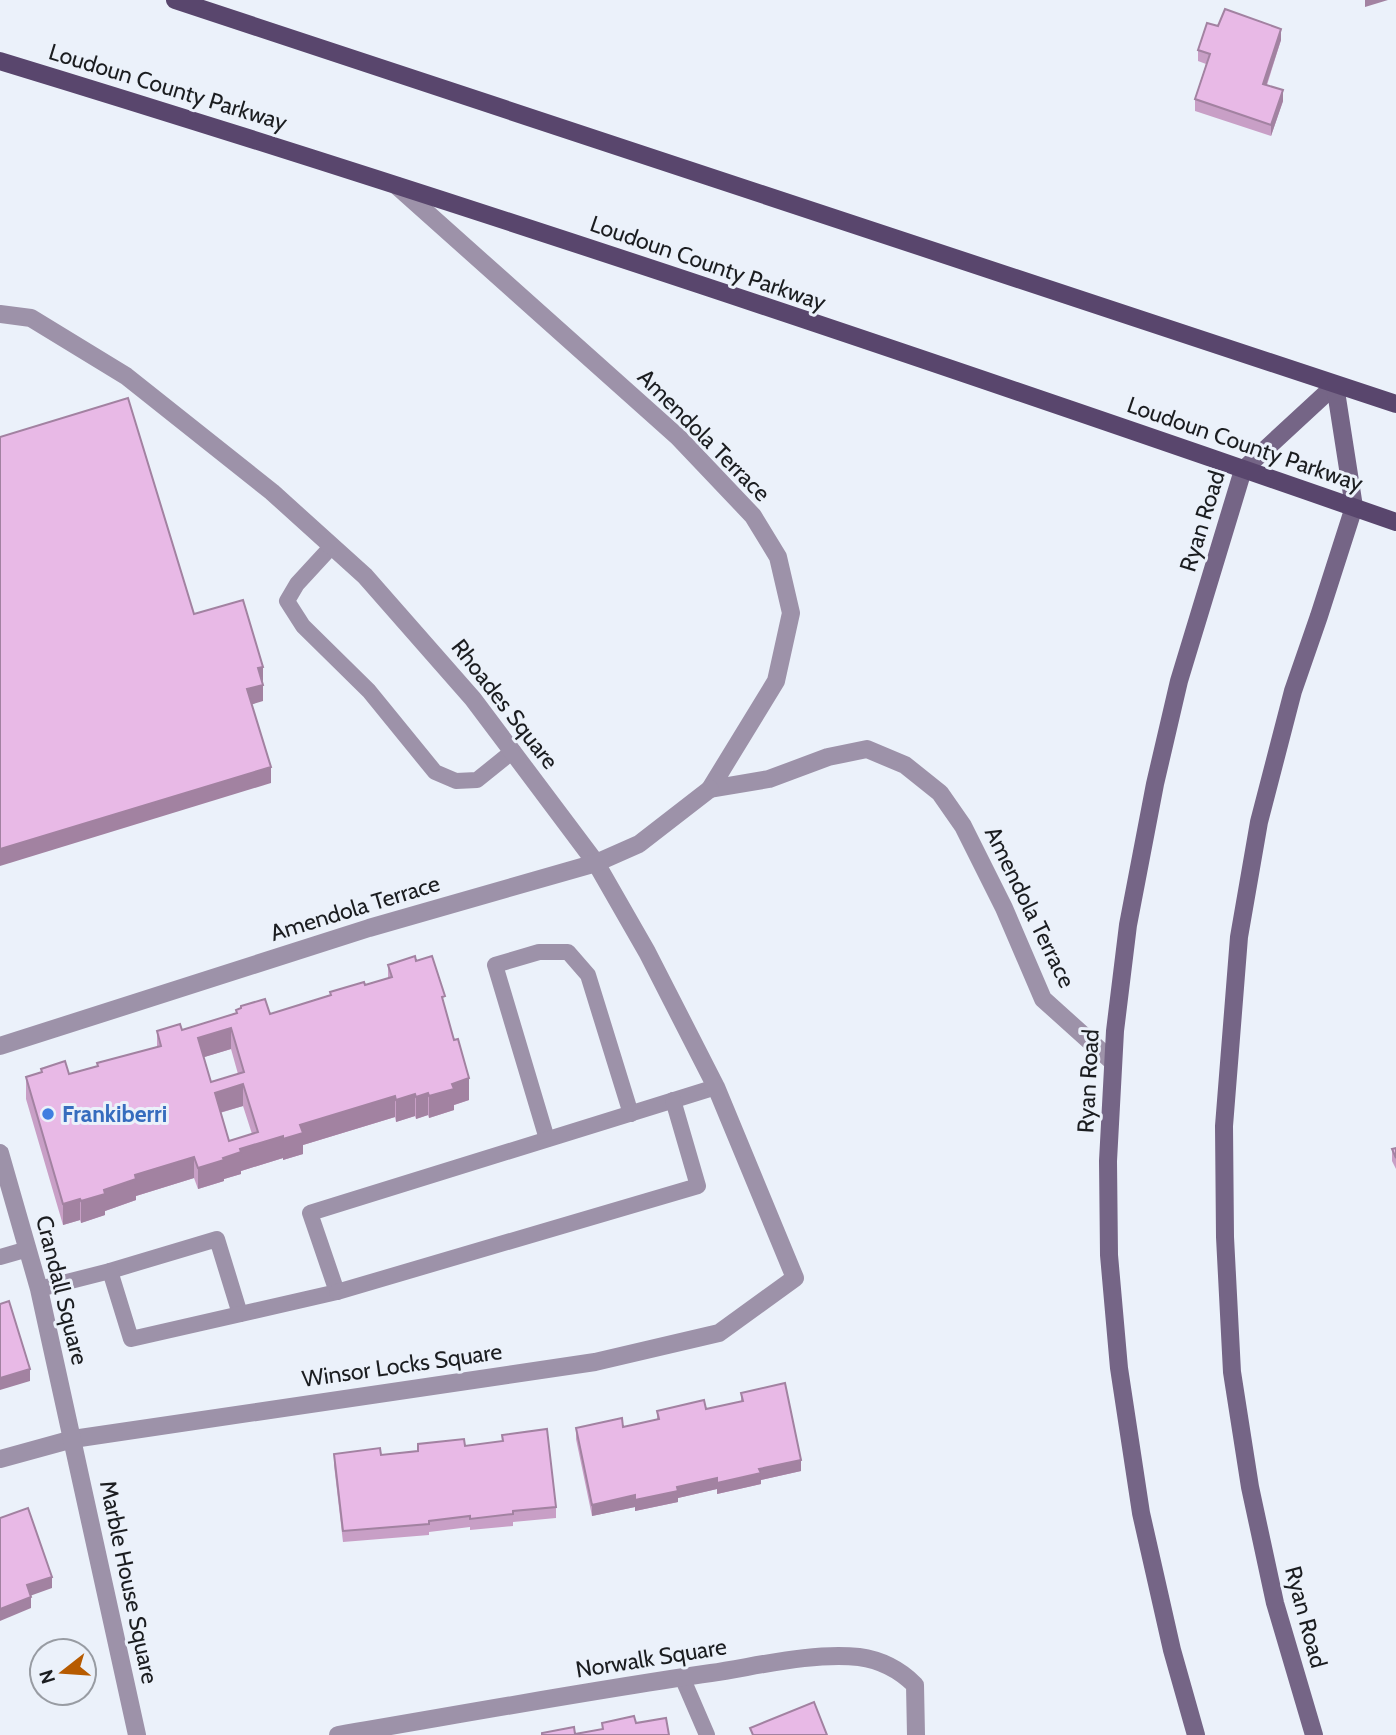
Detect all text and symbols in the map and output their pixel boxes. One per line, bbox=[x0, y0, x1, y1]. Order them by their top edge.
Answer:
street label: Loudoun County Parkway bbox=[46, 37, 291, 137]
street label: Loudoun County Parkway bbox=[586, 209, 830, 317]
street label: Amendola Terrace bbox=[632, 363, 776, 507]
street label: Loudoun County Parkway bbox=[1123, 390, 1367, 498]
street label: Ryan Road bbox=[1173, 467, 1231, 575]
street label: Rhoades Square bbox=[446, 633, 565, 775]
street label: Amendola Terrace bbox=[979, 822, 1081, 992]
street label: Amendola Terrace bbox=[267, 869, 443, 947]
street label: Ryan Road bbox=[1071, 1028, 1105, 1134]
place label: Frankiberri bbox=[62, 1100, 167, 1128]
marker: Frankiberri bbox=[40, 1106, 56, 1122]
street label: Crandall Square bbox=[30, 1212, 94, 1368]
street label: Winsor Locks Square bbox=[300, 1337, 504, 1393]
street label: Marble House Square bbox=[94, 1478, 164, 1686]
street label: Ryan Road bbox=[1279, 1563, 1333, 1671]
street label: Norwalk Square bbox=[574, 1632, 729, 1684]
north arrow bbox=[28, 1637, 98, 1707]
text: N bbox=[34, 1667, 60, 1687]

